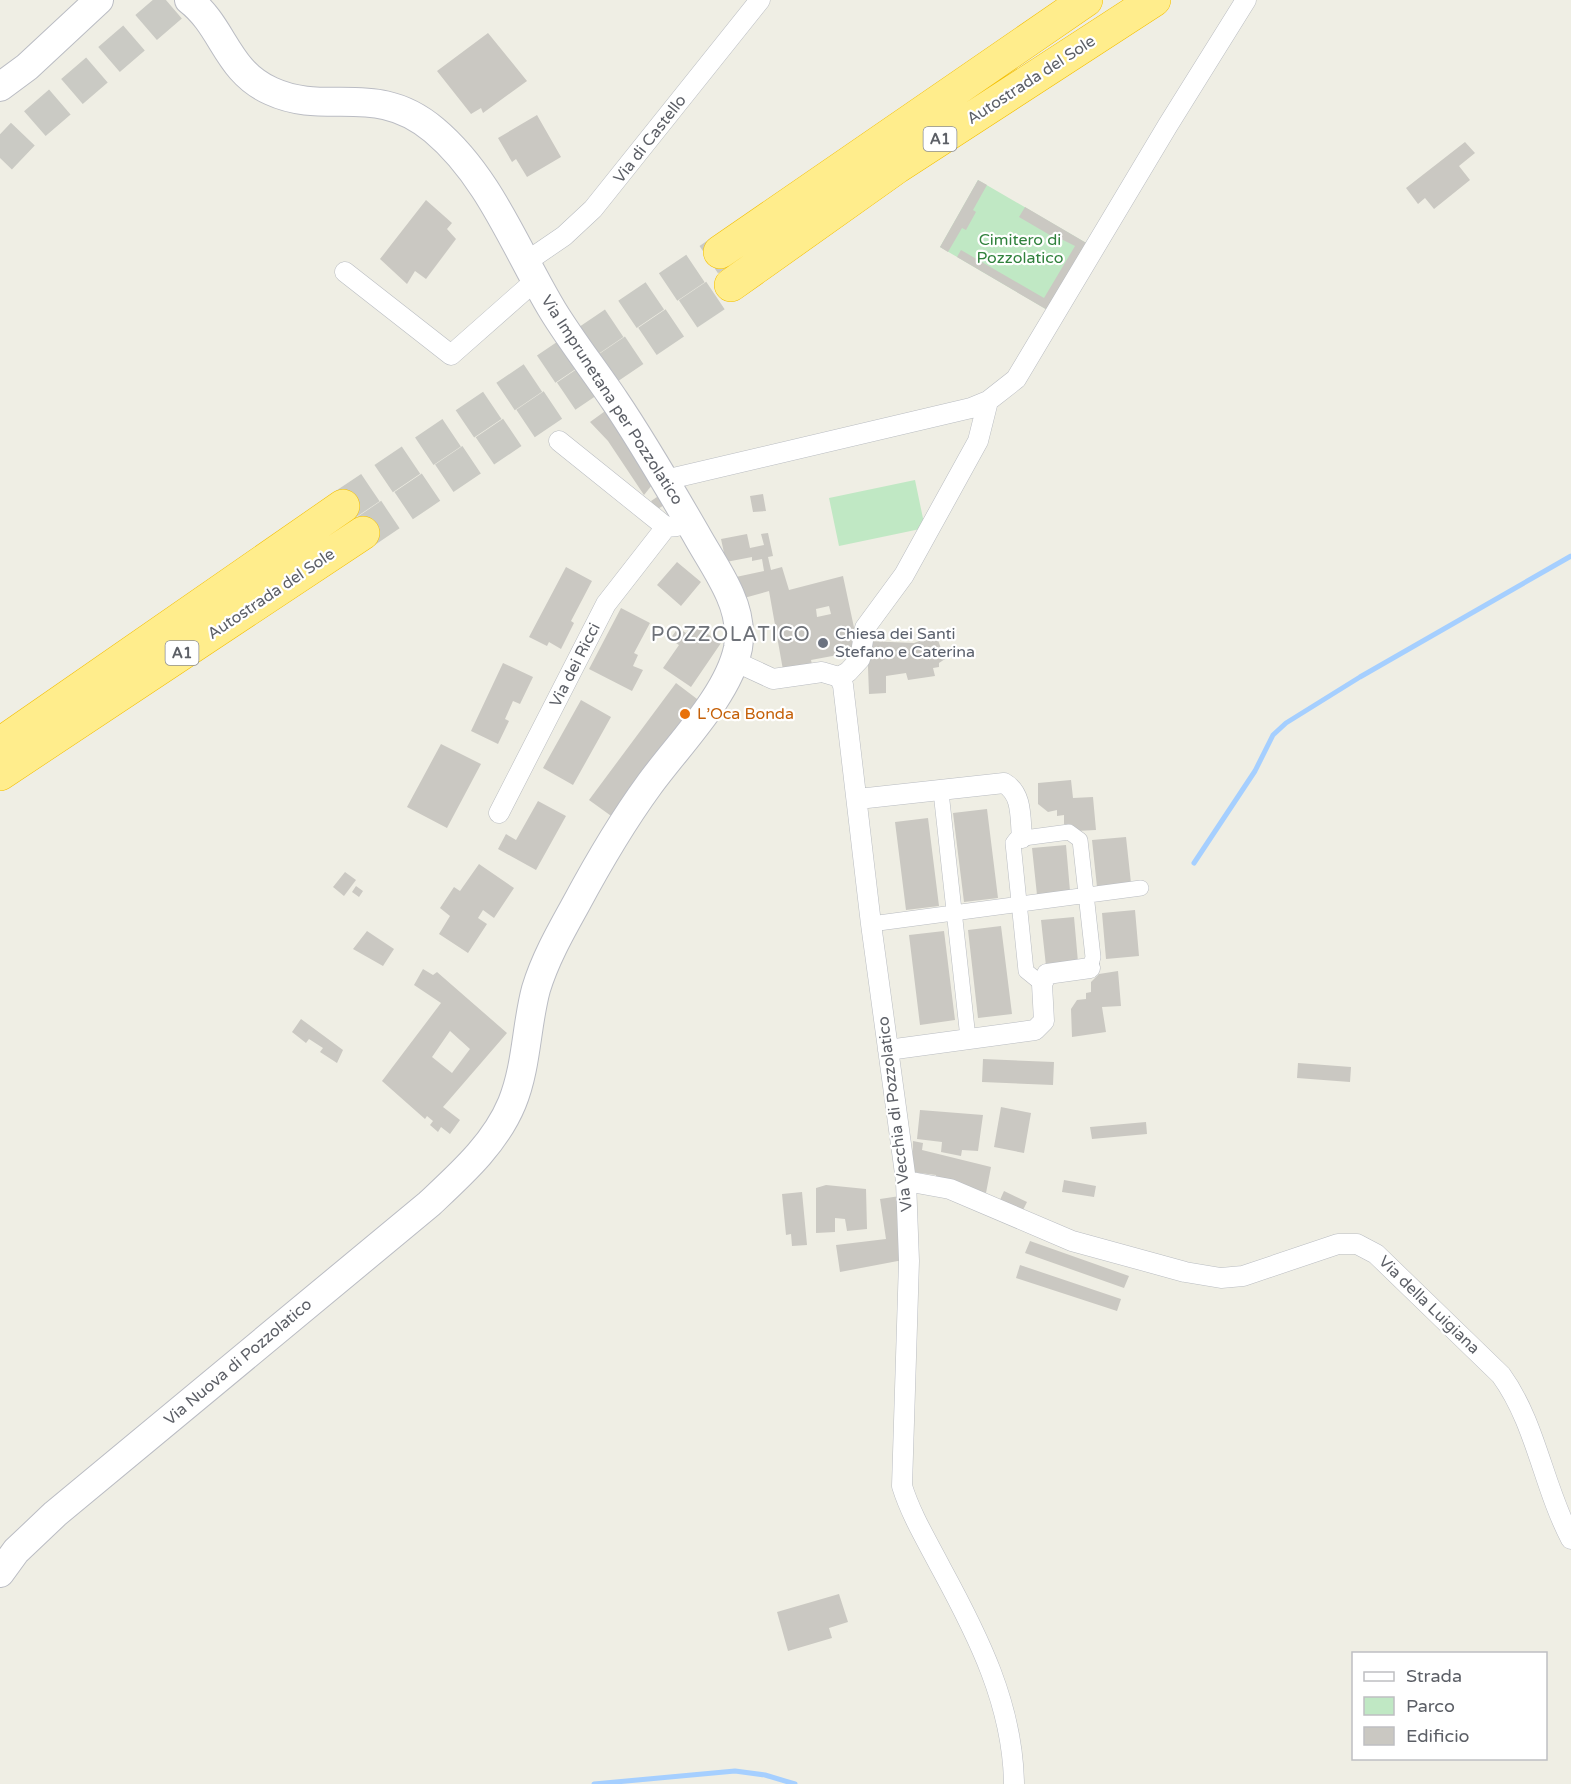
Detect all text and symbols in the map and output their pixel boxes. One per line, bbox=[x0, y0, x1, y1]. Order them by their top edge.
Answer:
street label: Autostrada del Sole bbox=[963, 31, 1099, 129]
street label: Via di Castello bbox=[609, 91, 691, 187]
road number: A1 bbox=[924, 127, 956, 151]
park label: Cimitero di Pozzolatico bbox=[977, 230, 1064, 268]
street label: Via Imprunetana per Pozzolatico bbox=[537, 291, 687, 509]
street label: Autostrada del Sole bbox=[204, 544, 338, 644]
street label: Via dei Ricci bbox=[545, 620, 605, 710]
district label: POZZOLATICO bbox=[651, 623, 811, 647]
place label: Chiesa dei Santi Stefano e Caterina bbox=[835, 624, 975, 662]
marker: Chiesa dei Santi Stefano e Caterina bbox=[816, 636, 830, 650]
road number: A1 bbox=[166, 641, 198, 665]
place label: L’Oca Bonda bbox=[697, 704, 794, 724]
marker: L’Oca Bonda bbox=[678, 707, 692, 721]
street label: Via Vecchia di Pozzolatico bbox=[873, 1015, 917, 1213]
street label: Via della Luigiana bbox=[1374, 1252, 1484, 1358]
street label: Via Nuova di Pozzolatico bbox=[160, 1294, 316, 1430]
legend bbox=[1352, 1652, 1547, 1760]
text: Strada bbox=[1406, 1665, 1462, 1687]
text: Parco bbox=[1406, 1695, 1455, 1717]
text: Edificio bbox=[1406, 1725, 1470, 1747]

